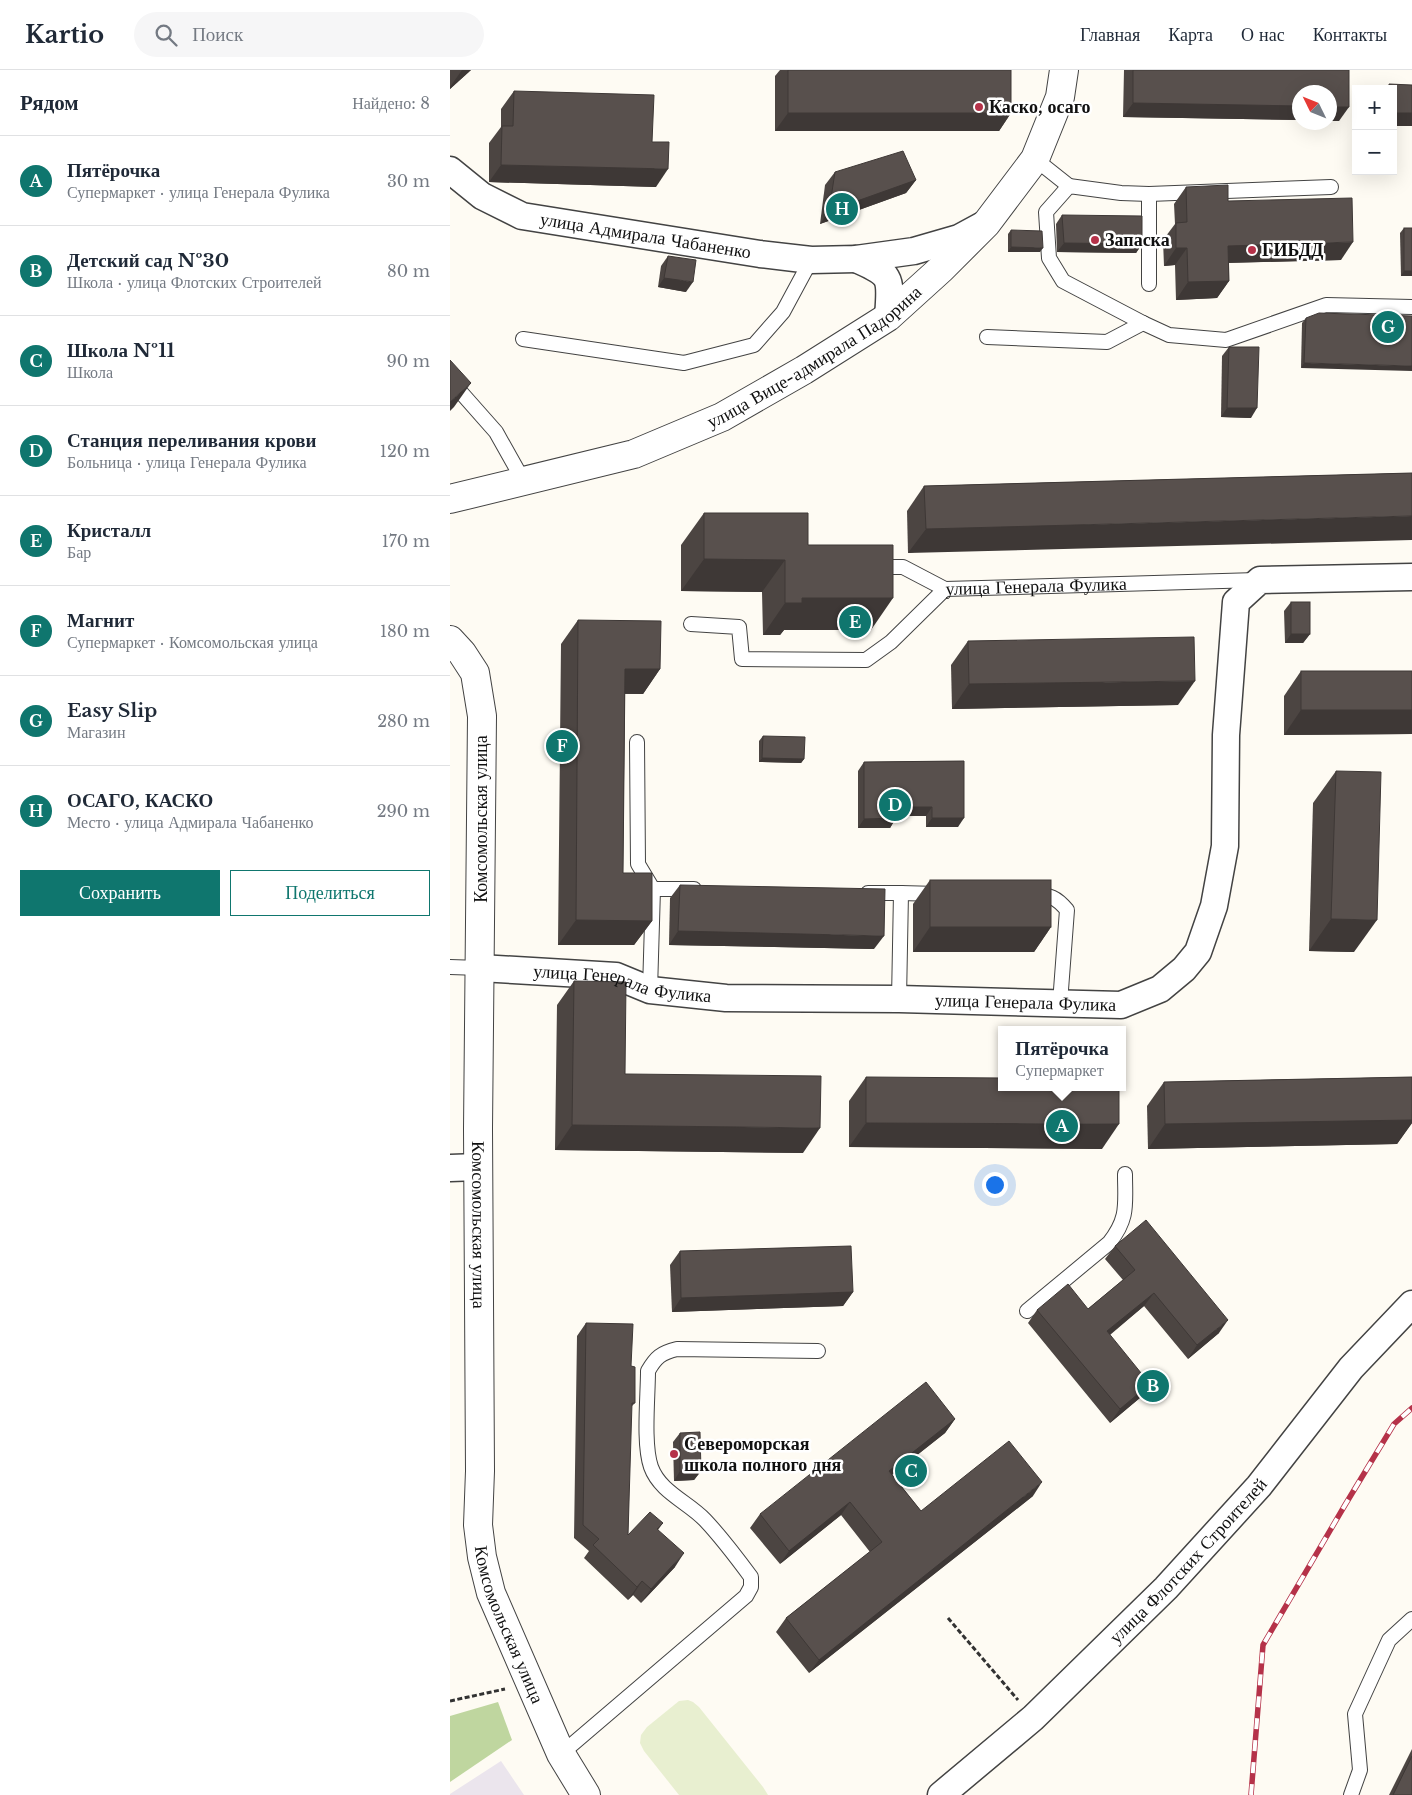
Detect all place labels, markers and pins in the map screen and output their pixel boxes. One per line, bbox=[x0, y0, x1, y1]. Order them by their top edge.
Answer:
place label: Каско, осаго bbox=[989, 96, 1090, 118]
marker: Каско, осаго bbox=[973, 101, 985, 113]
pin: H bbox=[826, 190, 858, 228]
place label: Запаска bbox=[1105, 229, 1170, 251]
marker: Запаска bbox=[1089, 234, 1101, 246]
place label: ГИБДД bbox=[1262, 239, 1324, 261]
marker: ГИБДД bbox=[1246, 244, 1258, 256]
pin: G bbox=[1372, 308, 1404, 346]
pin: E bbox=[839, 603, 871, 641]
pin: F bbox=[546, 727, 578, 765]
pin: D bbox=[879, 786, 911, 824]
pin: A bbox=[1046, 1107, 1078, 1145]
pin: B bbox=[1137, 1367, 1169, 1405]
place label: Североморская школа полного дня bbox=[684, 1433, 842, 1476]
marker: Североморская школа полного дня bbox=[668, 1448, 680, 1460]
pin: C bbox=[895, 1452, 927, 1490]

